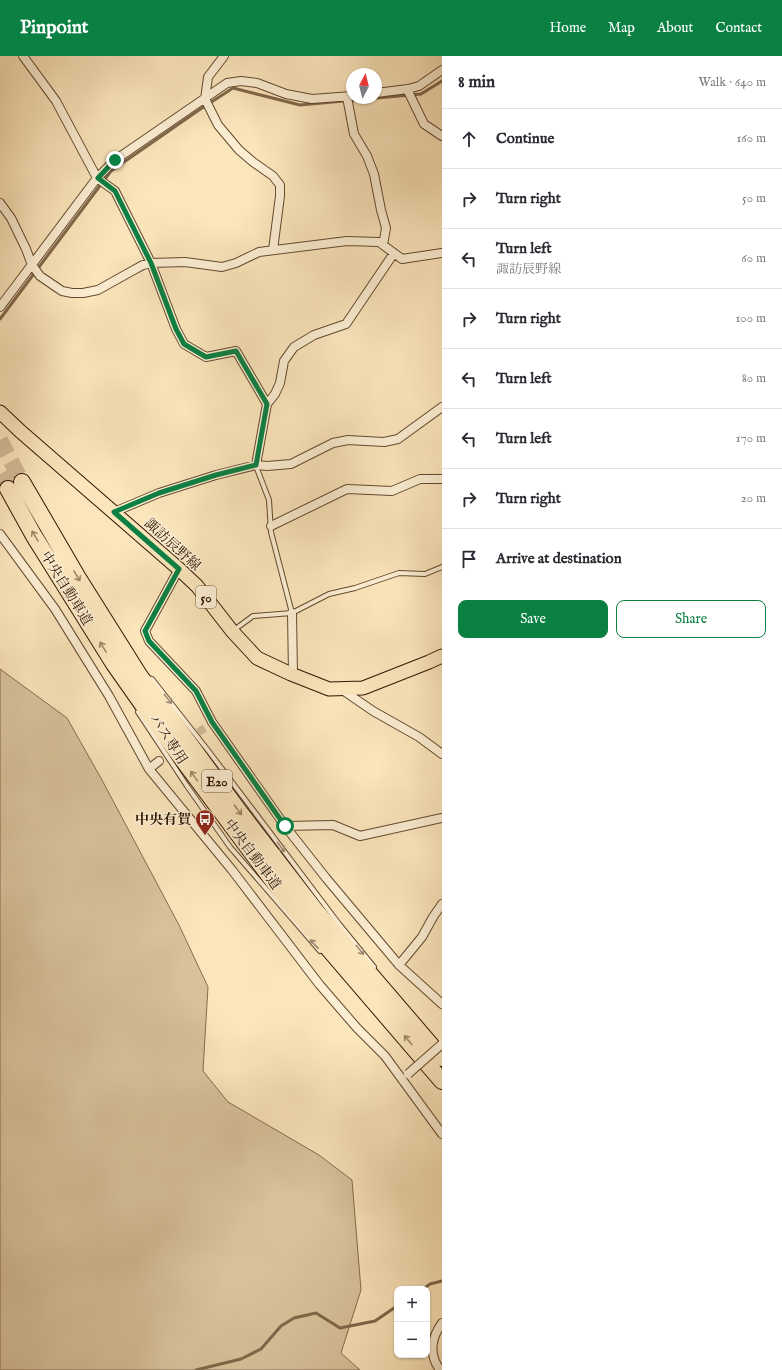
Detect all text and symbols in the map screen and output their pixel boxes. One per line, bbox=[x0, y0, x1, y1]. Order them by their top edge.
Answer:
text: Pinpoint bbox=[20, 16, 88, 40]
text: Home bbox=[550, 19, 586, 37]
text: Map bbox=[608, 19, 635, 37]
text: About bbox=[657, 19, 693, 37]
text: Contact bbox=[715, 19, 762, 37]
north arrow bbox=[346, 68, 382, 104]
text: 8 min bbox=[458, 72, 495, 93]
text: Walk · 640 m bbox=[699, 74, 766, 91]
icon: ahead bbox=[458, 128, 480, 150]
text: Continue bbox=[496, 129, 554, 148]
text: 160 m bbox=[736, 130, 766, 147]
route end bbox=[106, 151, 124, 169]
icon: right bbox=[458, 188, 480, 210]
text: Turn right bbox=[496, 189, 561, 208]
text: 50 m bbox=[742, 190, 766, 207]
text: Turn left bbox=[496, 239, 552, 258]
icon: left bbox=[458, 248, 480, 270]
text: 60 m bbox=[741, 250, 766, 267]
text: 諏訪辰野線 bbox=[496, 261, 561, 278]
icon: right bbox=[458, 308, 480, 330]
text: Turn right bbox=[496, 309, 561, 328]
text: 100 m bbox=[736, 310, 766, 327]
icon: left bbox=[458, 368, 480, 390]
text: Turn left bbox=[496, 369, 552, 388]
text: 80 m bbox=[742, 370, 766, 387]
icon: left bbox=[458, 428, 480, 450]
text: Turn left bbox=[496, 429, 552, 448]
text: 170 m bbox=[736, 430, 766, 447]
icon: right bbox=[458, 488, 480, 510]
text: Turn right bbox=[496, 489, 561, 508]
text: 20 m bbox=[741, 490, 766, 507]
street label: 諏訪辰野線 bbox=[140, 515, 204, 575]
one-way arrow bbox=[30, 530, 38, 542]
street label: 中央自動車道 bbox=[36, 548, 96, 629]
icon: arrive bbox=[458, 548, 480, 570]
text: Arrive at destination bbox=[496, 549, 622, 568]
one-way arrow bbox=[73, 570, 81, 582]
road number: 50 bbox=[196, 586, 216, 608]
button: Save bbox=[458, 600, 608, 638]
button: Share bbox=[616, 600, 766, 638]
one-way arrow bbox=[99, 642, 107, 653]
one-way arrow bbox=[163, 694, 172, 705]
street label: バス専用 bbox=[145, 711, 191, 768]
one-way arrow bbox=[190, 770, 199, 781]
road number: E20 bbox=[202, 770, 232, 792]
one-way arrow bbox=[234, 804, 242, 815]
bus stop icon: 中央有賀 bbox=[194, 808, 216, 836]
place label: 中央有賀 bbox=[135, 811, 191, 829]
street label: 中央自動車道 bbox=[220, 816, 285, 894]
route start bbox=[276, 817, 294, 835]
one-way arrow bbox=[277, 841, 285, 852]
one-way arrow bbox=[310, 940, 319, 950]
one-way arrow bbox=[356, 944, 365, 955]
one-way arrow bbox=[403, 1035, 412, 1046]
map controls bbox=[394, 1286, 430, 1358]
button: + bbox=[394, 1286, 430, 1322]
button: − bbox=[394, 1322, 430, 1358]

